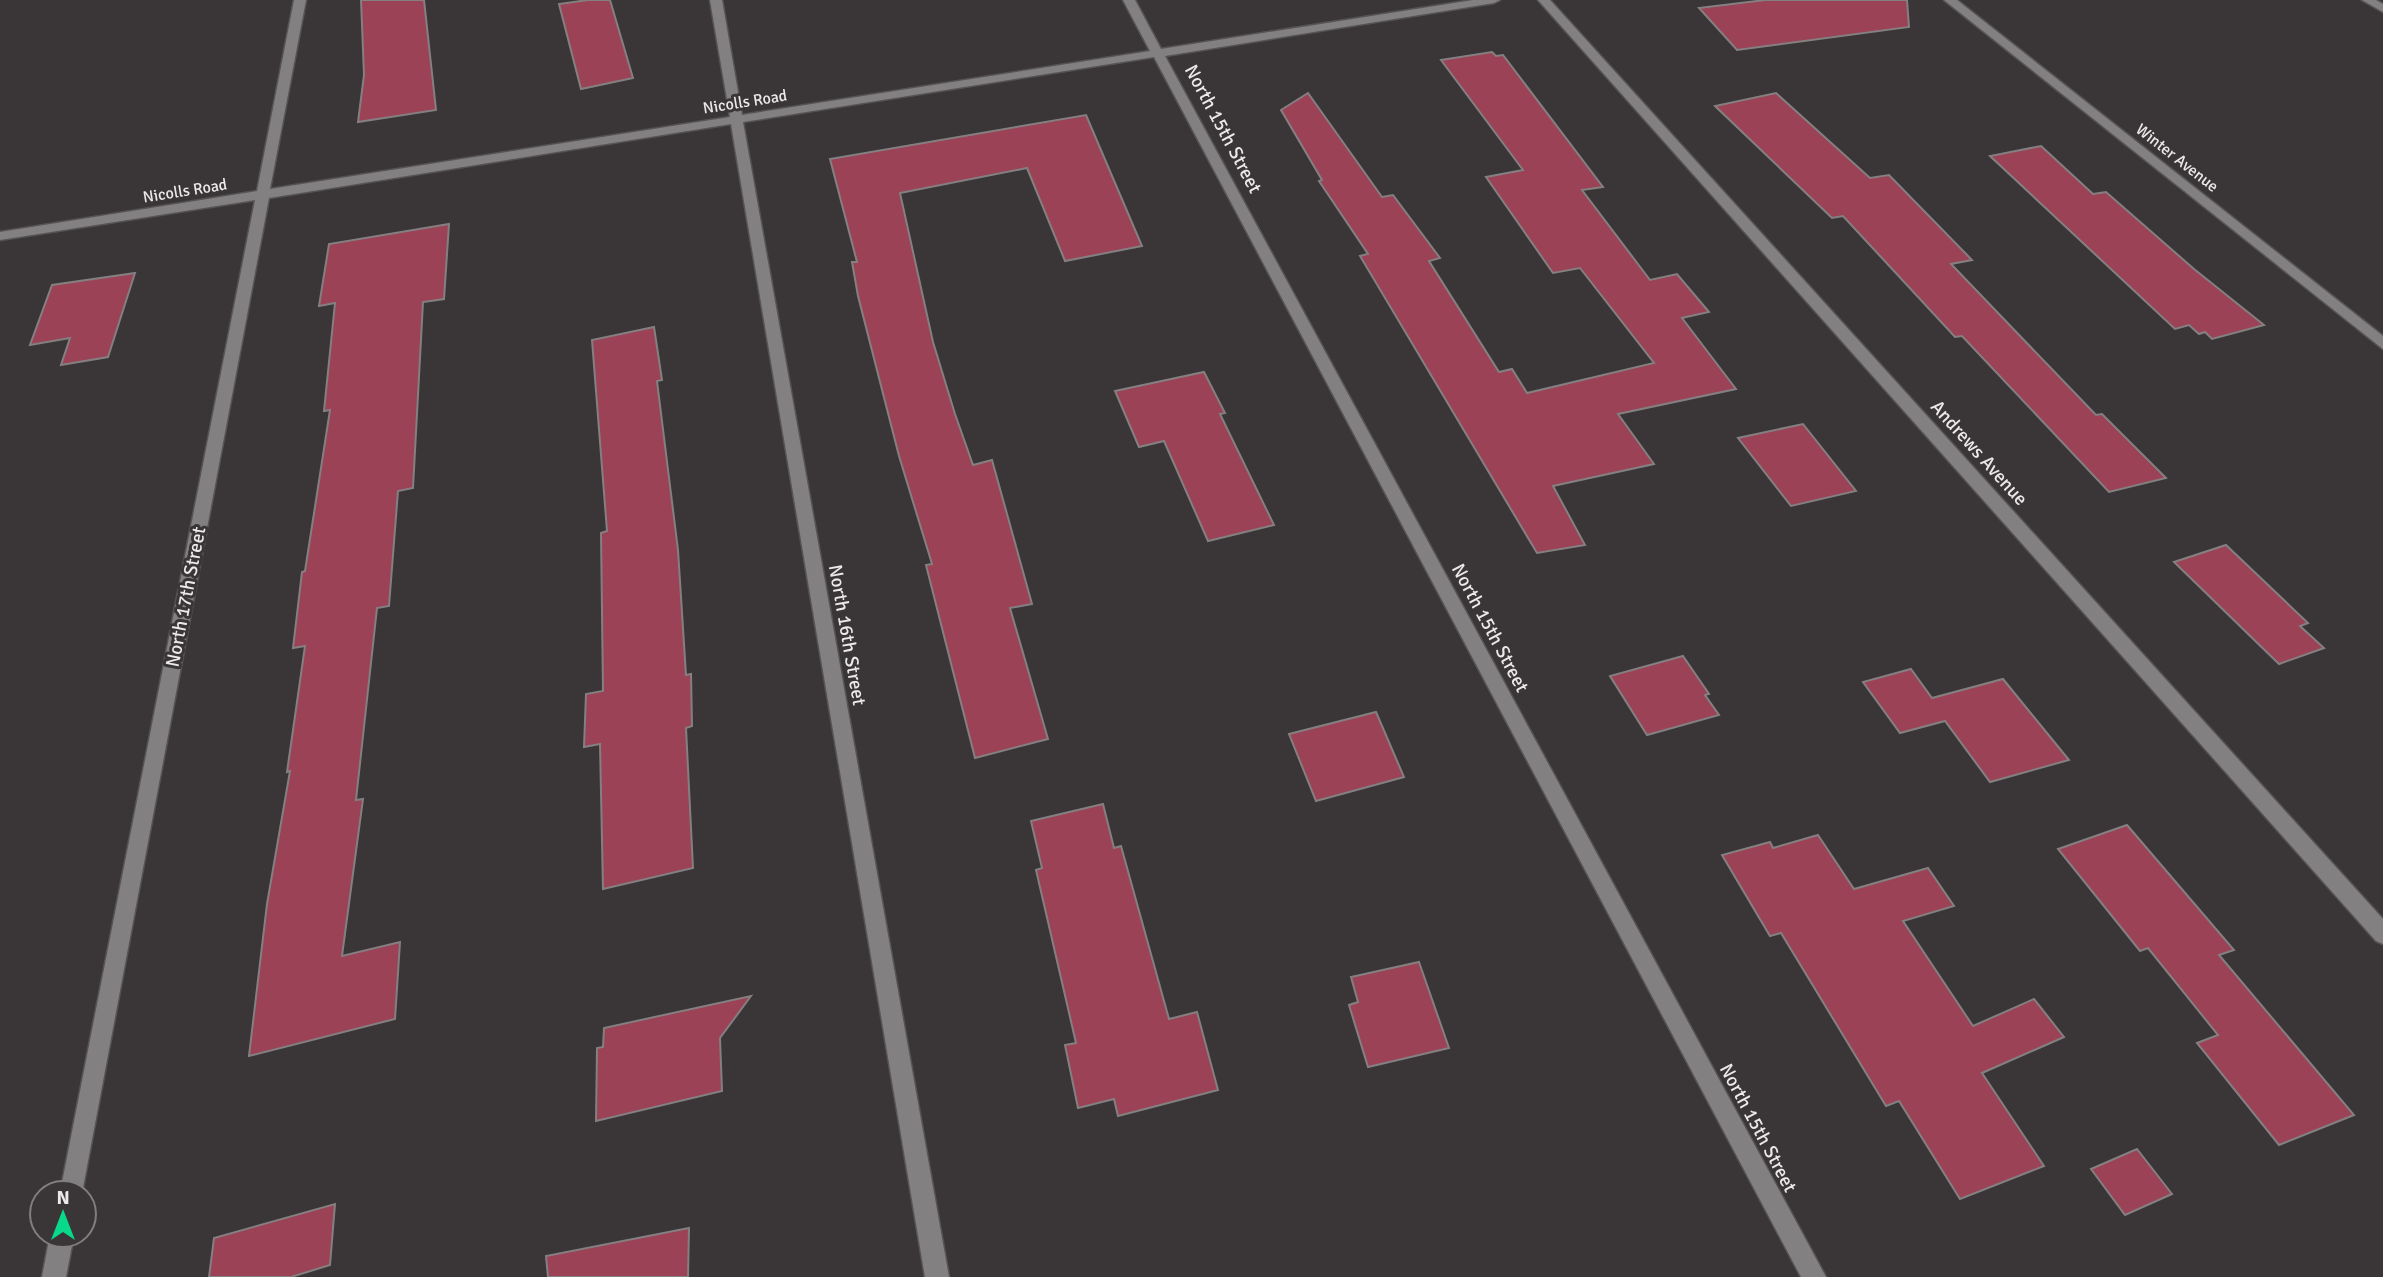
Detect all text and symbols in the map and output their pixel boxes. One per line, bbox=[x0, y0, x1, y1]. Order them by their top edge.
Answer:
street label: North 15th Street bbox=[1179, 60, 1267, 198]
street label: Nicolls Road bbox=[701, 85, 789, 119]
street label: Winter Avenue bbox=[2132, 119, 2222, 197]
street label: Nicolls Road bbox=[141, 174, 229, 208]
street label: Andrews Avenue bbox=[1925, 395, 2033, 511]
street label: North 17th Street bbox=[161, 524, 211, 669]
street label: North 15th Street bbox=[1446, 559, 1534, 697]
street label: North 16th Street bbox=[823, 563, 871, 708]
street label: North 15th Street bbox=[1714, 1059, 1802, 1197]
north arrow bbox=[28, 1179, 98, 1249]
text: N bbox=[56, 1186, 70, 1210]

